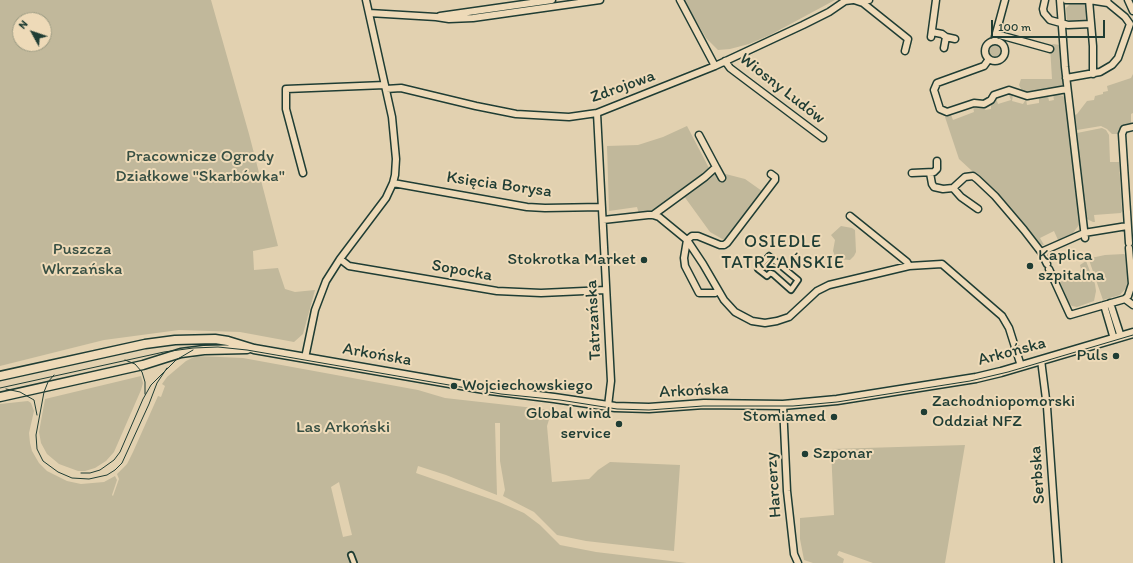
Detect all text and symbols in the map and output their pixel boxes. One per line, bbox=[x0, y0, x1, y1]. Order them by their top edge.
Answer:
north arrow bbox=[12, 12, 52, 52]
scale bar bbox=[993, 12, 1107, 38]
text: N bbox=[16, 18, 31, 32]
text: 100 m bbox=[998, 20, 1031, 34]
street label: Wiosny Ludów bbox=[735, 49, 829, 129]
street label: Zdrojowa bbox=[588, 66, 658, 108]
park label: Pracownicze Ogrody Działkowe "Skarbówka" bbox=[115, 147, 285, 187]
street label: Księcia Borysa bbox=[445, 168, 553, 202]
district label: OSIEDLE TATRZAŃSKIE bbox=[720, 231, 846, 274]
park label: Puszcza Wkrzańska bbox=[42, 240, 122, 280]
place label: Kaplica szpitalna bbox=[1038, 246, 1105, 286]
place label: Stokrotka Market bbox=[507, 250, 636, 270]
marker: Stokrotka Market bbox=[639, 255, 649, 265]
street label: Sopocka bbox=[430, 256, 494, 286]
marker: Kaplica szpitalna bbox=[1025, 261, 1035, 271]
street label: Tatrzańska bbox=[582, 279, 606, 361]
street label: Arkońska bbox=[976, 333, 1048, 371]
street label: Arkońska bbox=[341, 339, 413, 371]
place label: Puls bbox=[1077, 346, 1108, 366]
marker: Puls bbox=[1111, 351, 1121, 361]
place label: Wojciechowskiego bbox=[462, 376, 593, 396]
street label: Arkońska bbox=[659, 379, 729, 403]
marker: Wojciechowskiego bbox=[449, 381, 459, 391]
place label: Zachodniopomorski Oddział NFZ bbox=[932, 392, 1075, 432]
place label: Global wind service bbox=[526, 404, 611, 444]
place label: Stomiamed bbox=[743, 407, 826, 427]
marker: Zachodniopomorski Oddział NFZ bbox=[919, 407, 929, 417]
marker: Stomiamed bbox=[829, 412, 839, 422]
park label: Las Arkoński bbox=[296, 418, 390, 438]
marker: Global wind service bbox=[614, 419, 624, 429]
place label: Szponar bbox=[813, 444, 872, 464]
street label: Serbska bbox=[1026, 445, 1050, 505]
marker: Szponar bbox=[800, 449, 810, 459]
street label: Harcerzy bbox=[762, 451, 786, 519]

